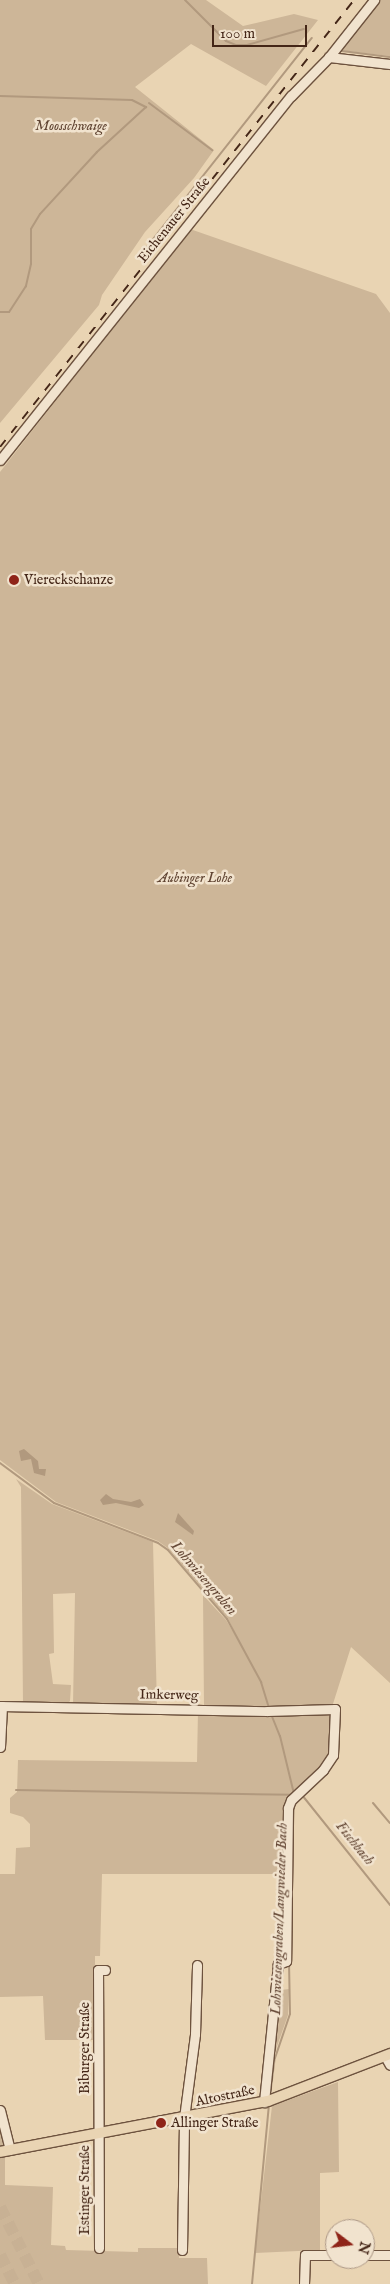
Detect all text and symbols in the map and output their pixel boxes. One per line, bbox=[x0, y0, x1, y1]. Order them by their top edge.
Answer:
scale bar bbox=[215, 15, 310, 47]
text: 100 m bbox=[220, 24, 255, 43]
park label: Moosschwaige bbox=[35, 118, 107, 134]
street label: Eichenauer Straße bbox=[134, 174, 214, 266]
place label: Viereckschanze bbox=[24, 572, 113, 588]
marker: Viereckschanze bbox=[8, 574, 20, 586]
park label: Aubinger Lohe bbox=[158, 870, 232, 886]
water label: Lohwiesengraben bbox=[167, 1537, 241, 1619]
street label: Imkerweg bbox=[139, 1686, 199, 1704]
water label: Fischbach bbox=[332, 1817, 378, 1869]
water label: Lohwiesengraben/Langwieder Bach bbox=[267, 1823, 291, 2015]
street label: Biburger Straße bbox=[77, 2002, 93, 2094]
street label: Altostraße bbox=[194, 2082, 256, 2110]
place label: Allinger Straße bbox=[171, 2115, 258, 2131]
marker: Allinger Straße bbox=[155, 2117, 167, 2129]
street label: Estinger Straße bbox=[77, 2145, 93, 2235]
north arrow bbox=[325, 2219, 375, 2269]
text: N bbox=[353, 2239, 374, 2256]

